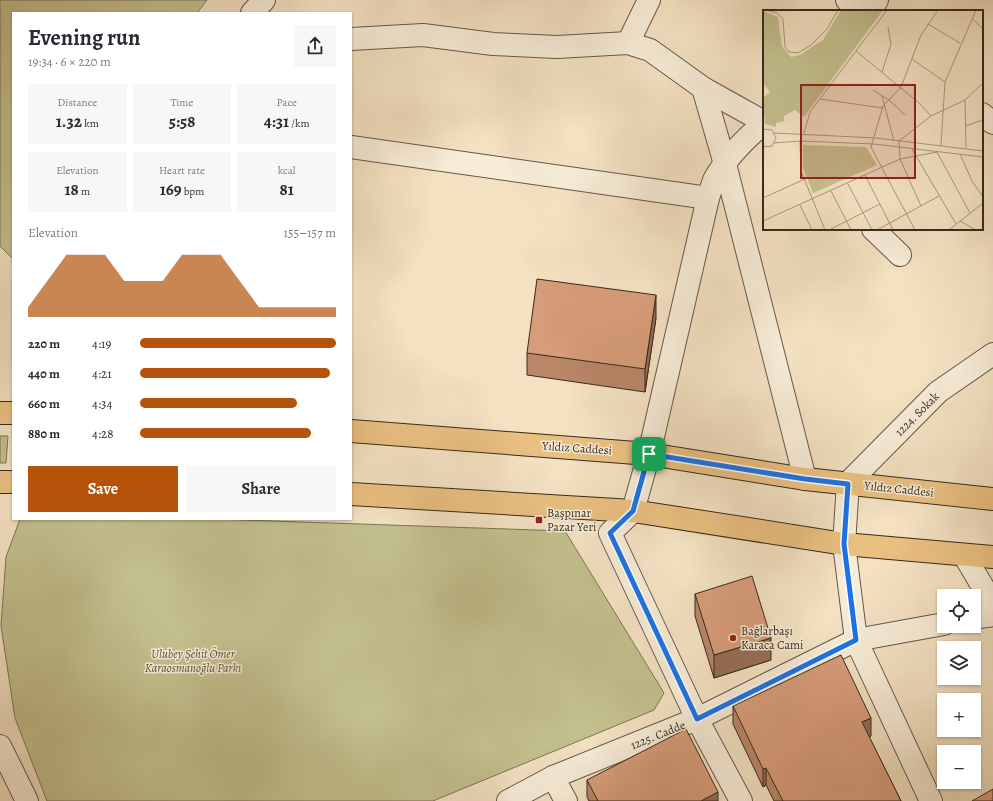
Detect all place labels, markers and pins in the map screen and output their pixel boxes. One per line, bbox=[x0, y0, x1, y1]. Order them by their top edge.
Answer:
pin bbox=[632, 437, 666, 471]
place label: Başpınar Pazar Yeri bbox=[547, 505, 596, 535]
marker: Başpınar Pazar Yeri bbox=[534, 515, 544, 525]
place label: Bağlarbaşı Karaca Cami bbox=[741, 623, 804, 653]
marker: Bağlarbaşı Karaca Cami bbox=[728, 633, 738, 643]

